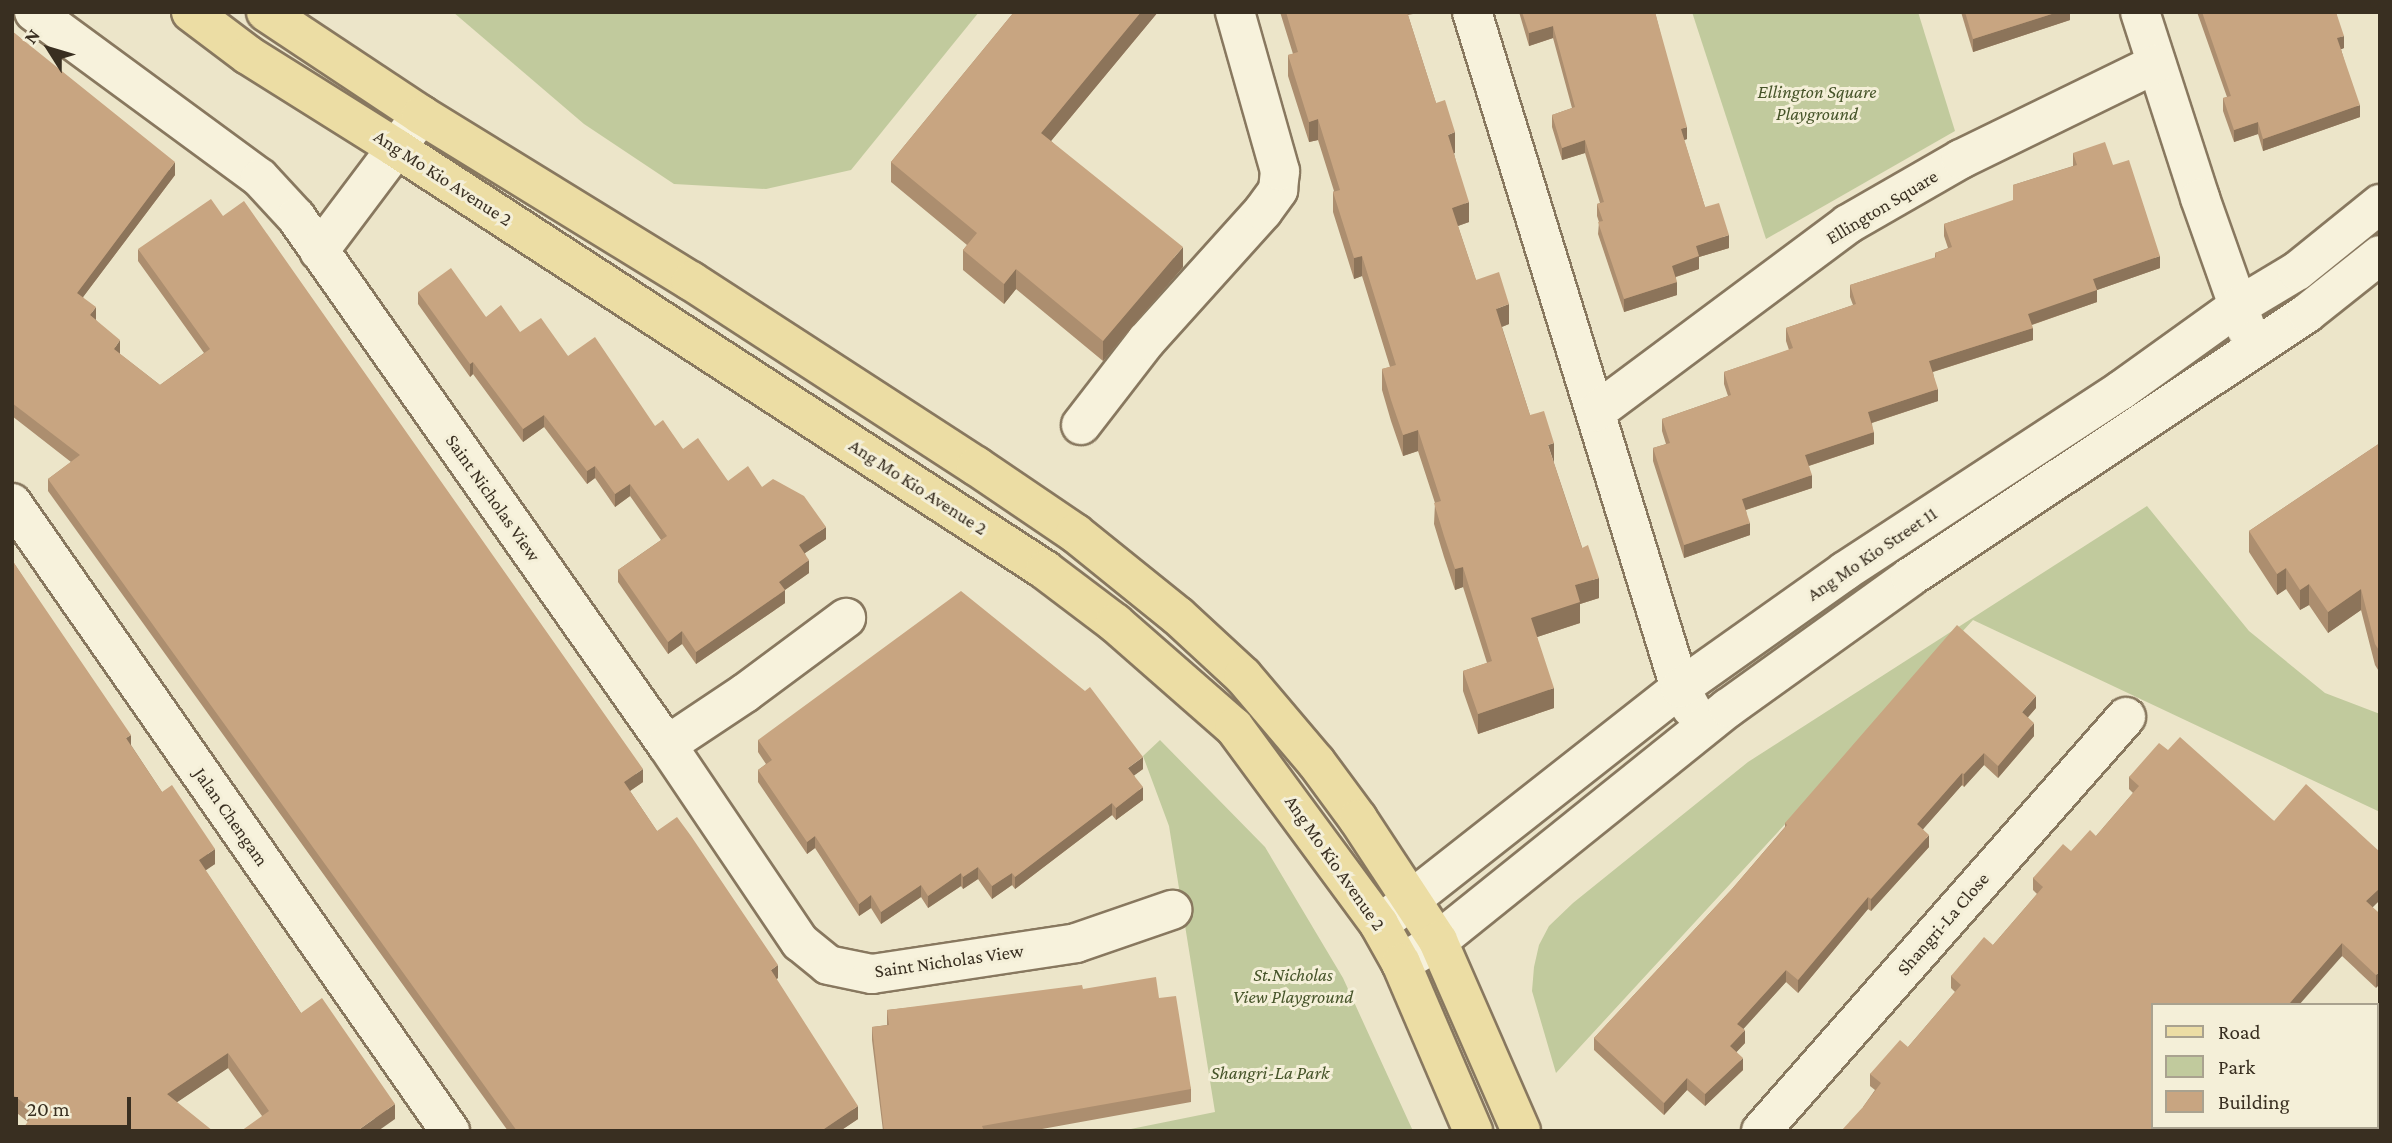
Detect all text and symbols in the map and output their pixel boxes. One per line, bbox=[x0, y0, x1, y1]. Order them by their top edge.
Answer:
north arrow bbox=[14, 14, 84, 84]
text: N bbox=[20, 25, 44, 48]
park label: Ellington Square Playground bbox=[1757, 81, 1877, 125]
street label: Ang Mo Kio Avenue 2 bbox=[370, 125, 516, 231]
street label: Ellington Square bbox=[1822, 165, 1942, 249]
street label: Saint Nicholas View bbox=[441, 430, 545, 566]
street label: Ang Mo Kio Avenue 2 bbox=[845, 434, 991, 540]
street label: Ang Mo Kio Street 11 bbox=[1803, 502, 1941, 606]
street label: Jalan Chengam bbox=[189, 763, 273, 871]
street label: Ang Mo Kio Avenue 2 bbox=[1280, 791, 1390, 935]
street label: Shangri-La Close bbox=[1892, 868, 1994, 980]
street label: Saint Nicholas View bbox=[873, 939, 1025, 983]
park label: St.Nicholas View Playground bbox=[1233, 964, 1353, 1008]
legend bbox=[2150, 1003, 2378, 1129]
text: Road bbox=[2218, 1020, 2261, 1044]
text: Park bbox=[2218, 1055, 2255, 1079]
park label: Shangri-La Park bbox=[1211, 1062, 1329, 1084]
scale bar bbox=[18, 1084, 135, 1128]
text: Building bbox=[2218, 1090, 2290, 1114]
text: 20 m bbox=[27, 1097, 70, 1121]

